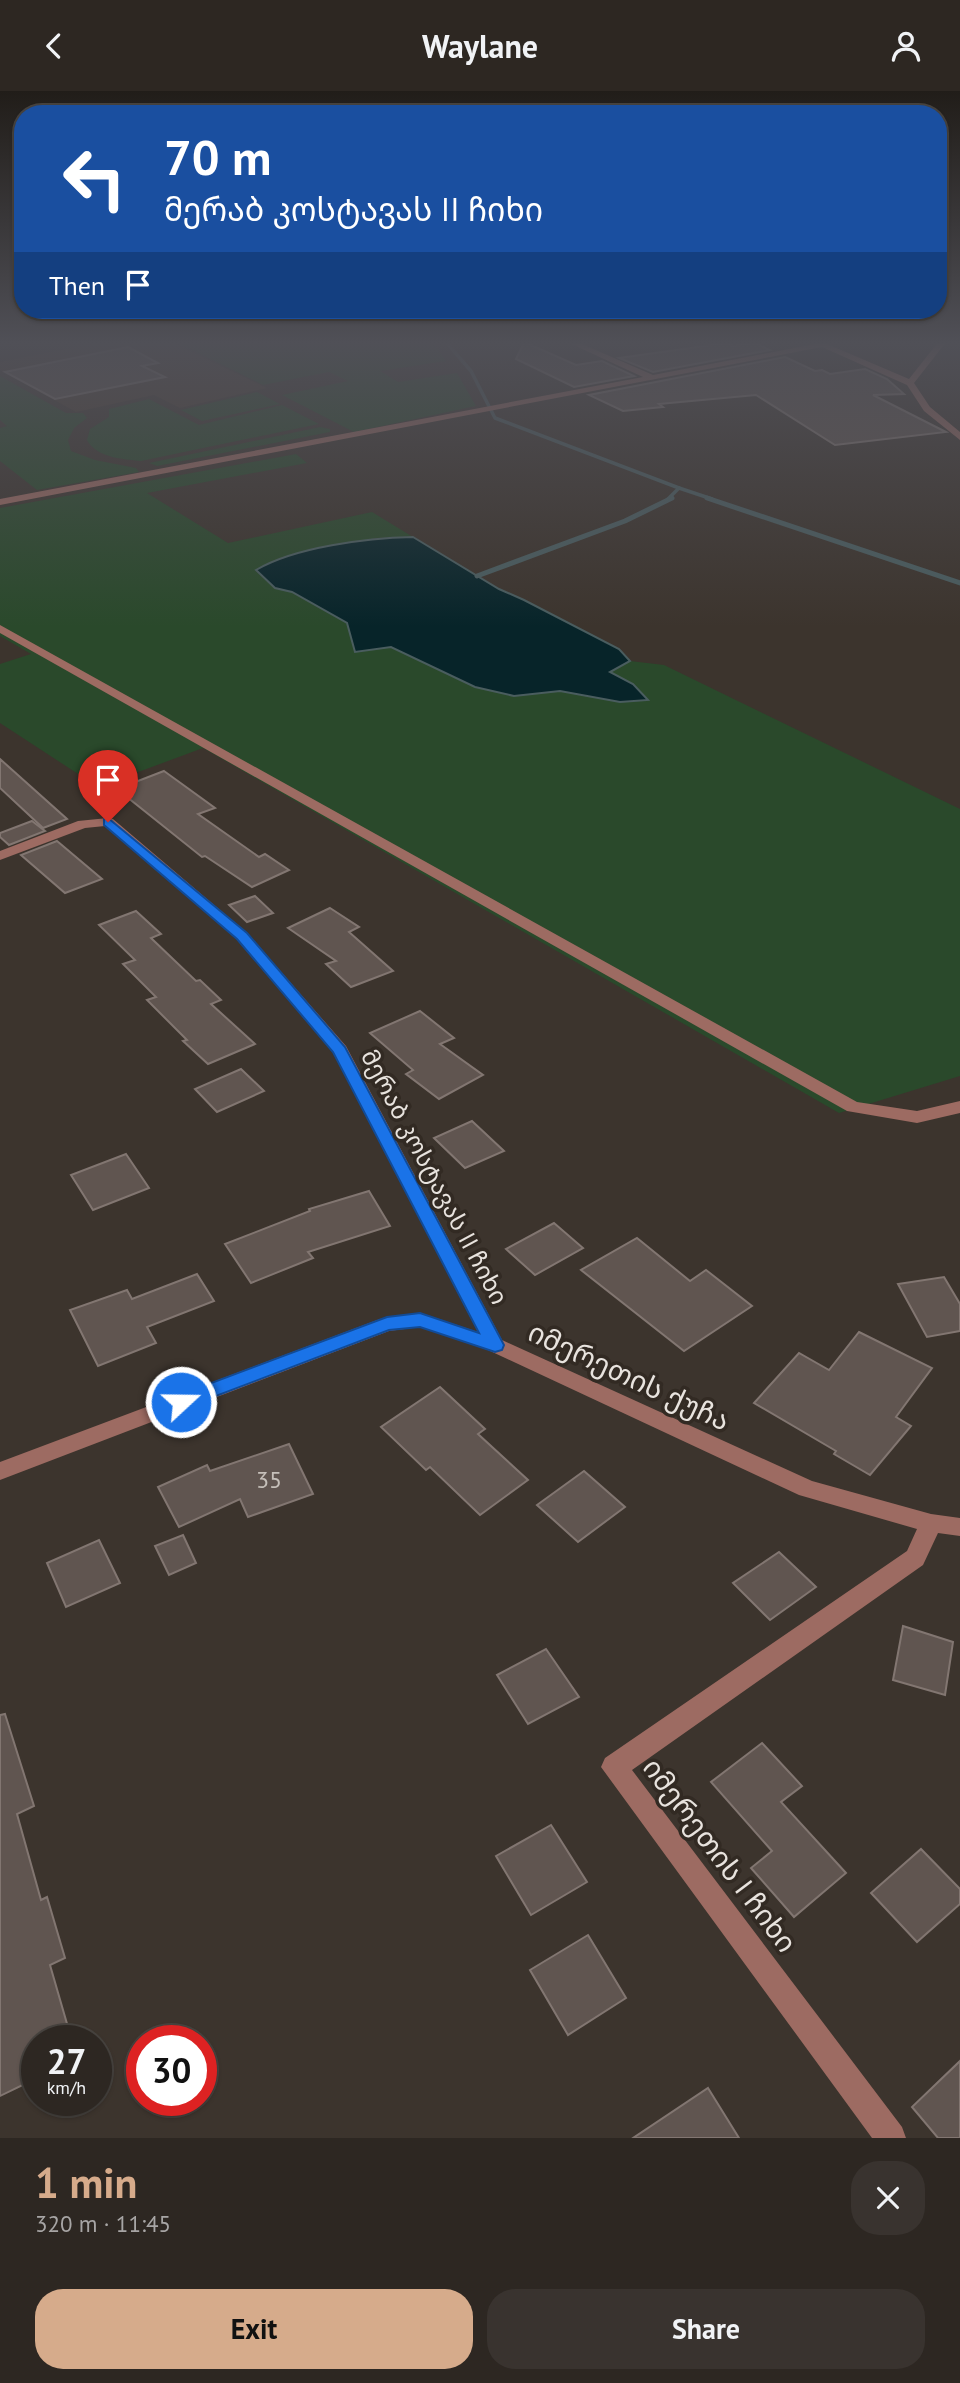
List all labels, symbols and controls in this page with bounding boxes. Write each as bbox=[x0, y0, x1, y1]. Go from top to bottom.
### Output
text: Waylane bbox=[422, 25, 538, 67]
icon: back bbox=[35, 27, 73, 65]
icon: person bbox=[887, 27, 925, 65]
text: 70 m bbox=[164, 125, 271, 189]
icon: left bbox=[49, 133, 140, 224]
text: მერაბ კოსტავას II ჩიხი bbox=[164, 188, 543, 230]
icon: arrive bbox=[119, 266, 157, 304]
text: Then bbox=[49, 269, 105, 302]
pin bbox=[78, 750, 138, 822]
icon: arrive bbox=[89, 761, 127, 799]
street label: მერაბ კოსტავას II ჩიხი bbox=[354, 1044, 515, 1310]
street label: იმერეთის ქუჩა bbox=[523, 1313, 736, 1438]
position arrow bbox=[144, 1365, 218, 1439]
house number: 35 bbox=[256, 1464, 282, 1495]
street label: იმერეთის I ჩიხი bbox=[635, 1750, 806, 1959]
speed limit sign: 30 bbox=[126, 2025, 217, 2116]
text: 27 bbox=[47, 2038, 86, 2084]
text: km/h bbox=[47, 2076, 86, 2099]
text: 1 min bbox=[35, 2155, 137, 2210]
button: close bbox=[851, 2161, 925, 2235]
text: 320 m · 11:45 bbox=[35, 2209, 171, 2238]
button: Exit bbox=[35, 2289, 473, 2369]
button: Share bbox=[487, 2289, 925, 2369]

